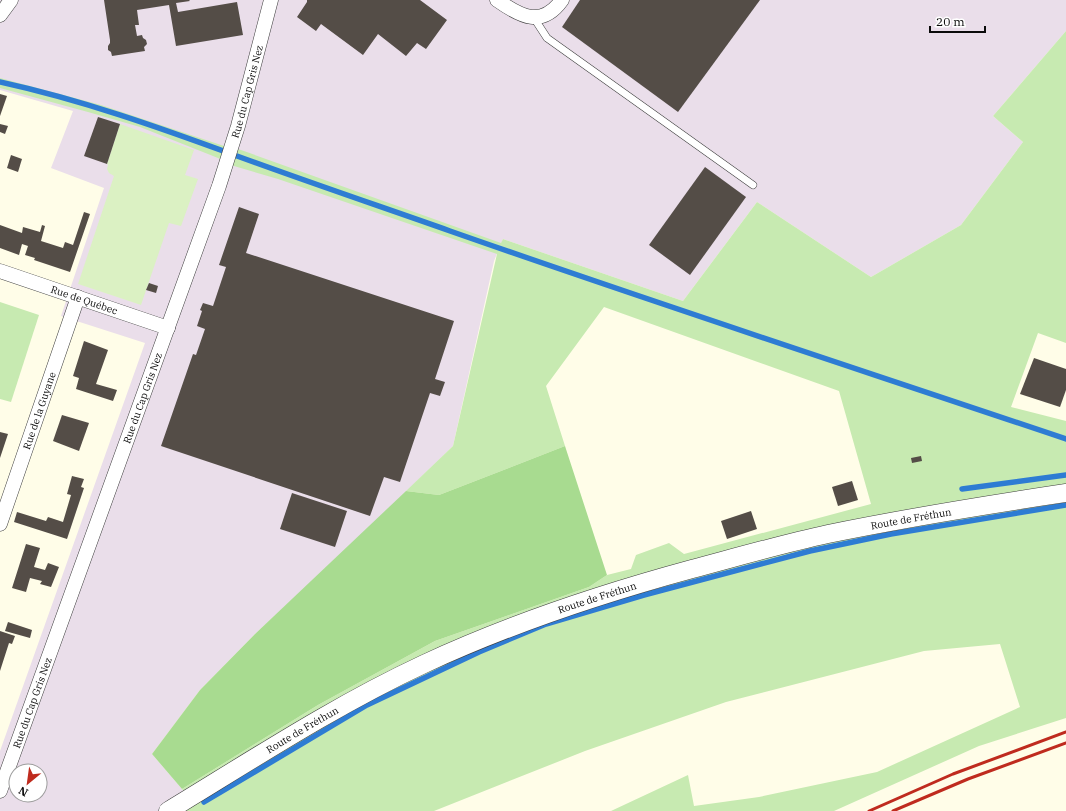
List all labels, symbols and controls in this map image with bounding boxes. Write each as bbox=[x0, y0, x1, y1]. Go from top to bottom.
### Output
scale bar bbox=[930, 8, 985, 34]
text: 20 m bbox=[936, 14, 965, 29]
street label: Rue du Cap Gris Nez bbox=[228, 44, 265, 140]
street label: Rue de Québec bbox=[49, 282, 119, 317]
street label: Rue du Cap Gris Nez bbox=[120, 351, 165, 445]
street label: Rue de la Guyane bbox=[20, 370, 58, 451]
street label: Route de Fréthun bbox=[870, 505, 953, 532]
street label: Route de Fréthun bbox=[556, 579, 638, 616]
street label: Rue du Cap Gris Nez bbox=[10, 655, 54, 750]
street label: Route de Fréthun bbox=[264, 703, 341, 756]
north arrow bbox=[8, 763, 48, 803]
text: N bbox=[16, 783, 30, 800]

